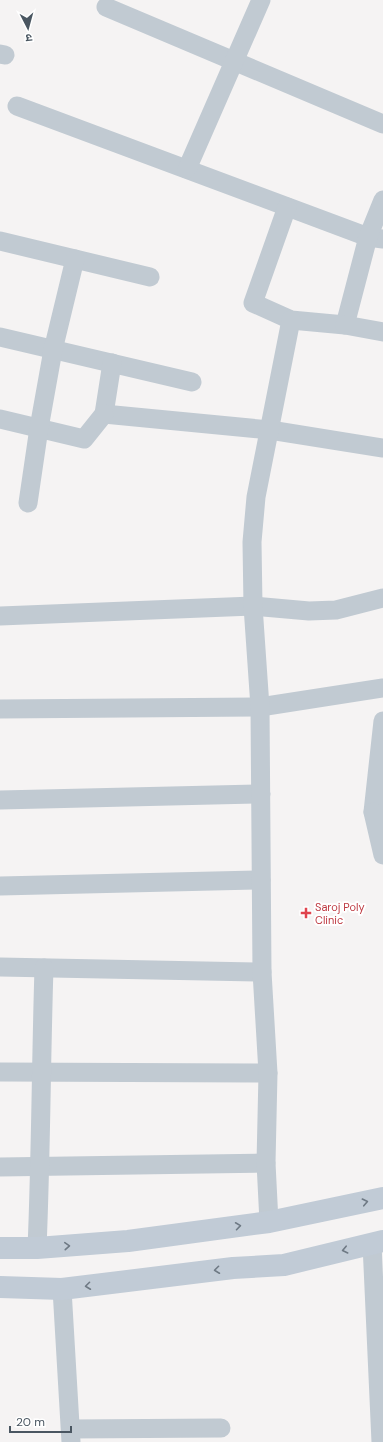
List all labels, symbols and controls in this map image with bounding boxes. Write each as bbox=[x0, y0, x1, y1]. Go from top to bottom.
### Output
north arrow bbox=[8, 8, 48, 48]
text: उ bbox=[25, 31, 33, 45]
place label: Saroj Poly Clinic bbox=[315, 900, 365, 927]
marker: Saroj Poly Clinic bbox=[300, 907, 312, 919]
one-way arrow bbox=[362, 1198, 369, 1207]
one-way arrow bbox=[235, 1222, 241, 1231]
one-way arrow bbox=[64, 1241, 70, 1250]
one-way arrow bbox=[342, 1246, 348, 1254]
one-way arrow bbox=[214, 1265, 220, 1274]
one-way arrow bbox=[85, 1281, 91, 1290]
scale bar bbox=[10, 1408, 71, 1434]
text: 20 m bbox=[16, 1414, 45, 1430]

